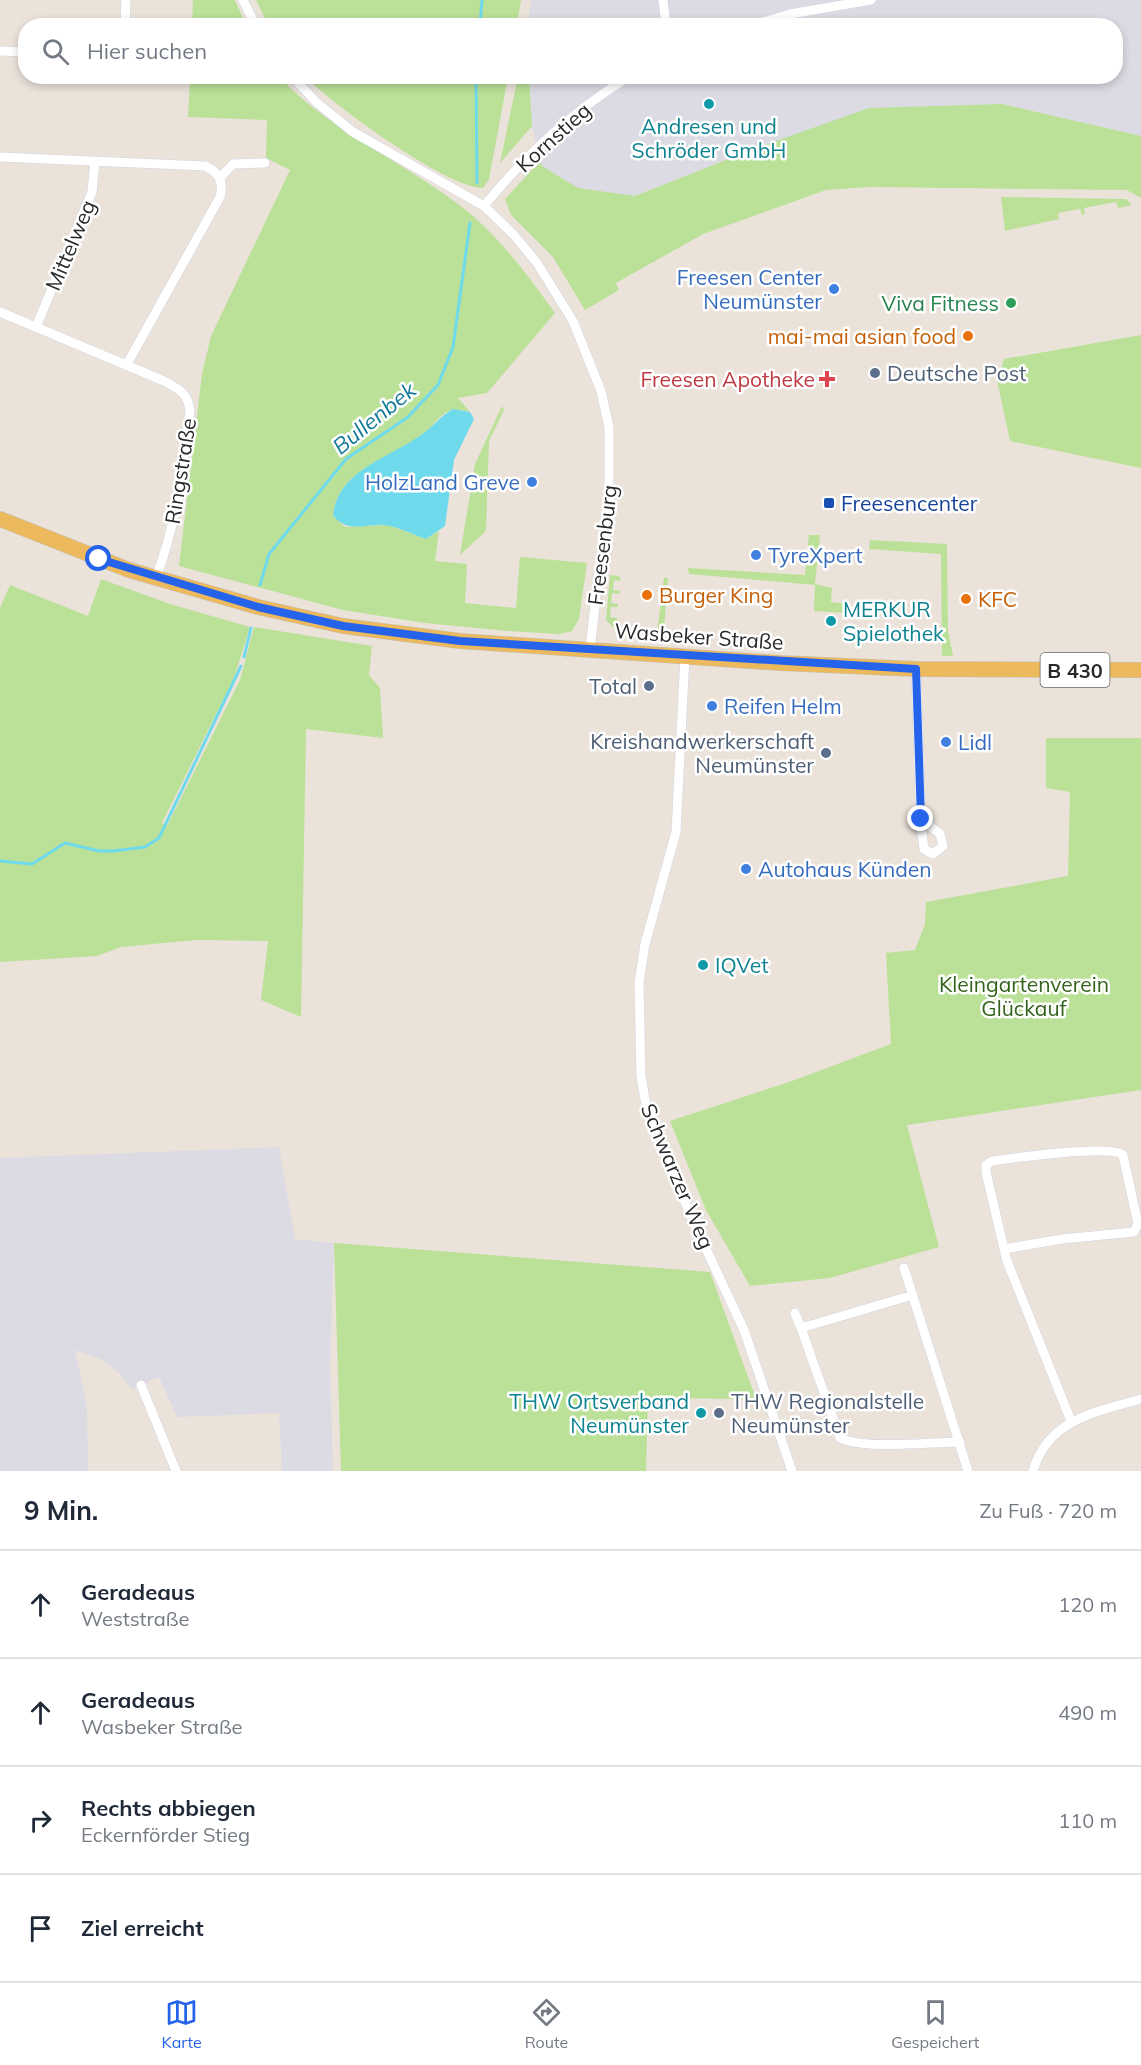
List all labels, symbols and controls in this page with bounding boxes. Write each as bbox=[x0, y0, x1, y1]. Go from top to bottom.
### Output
search box bbox=[18, 18, 1123, 84]
icon: search bbox=[39, 35, 72, 68]
text: Hier suchen bbox=[87, 37, 207, 65]
street label: Kornstieg bbox=[510, 97, 596, 177]
marker: Andresen und Schröder GmbH bbox=[702, 97, 716, 111]
place label: Andresen und Schröder GmbH bbox=[632, 113, 786, 163]
street label: Mittelweg bbox=[39, 196, 101, 294]
place label: Freesen Center Neumünster bbox=[677, 264, 822, 314]
marker: Freesen Center Neumünster bbox=[827, 282, 841, 296]
place label: Viva Fitness bbox=[882, 290, 999, 316]
marker: Viva Fitness bbox=[1004, 296, 1018, 310]
place label: mai-mai asian food bbox=[768, 323, 956, 349]
marker: mai-mai asian food bbox=[961, 329, 975, 343]
place label: Deutsche Post bbox=[887, 360, 1026, 386]
place label: Freesen Apotheke bbox=[640, 366, 815, 392]
marker: Deutsche Post bbox=[868, 366, 882, 380]
marker: Freesen Apotheke bbox=[820, 372, 834, 386]
water label: Bullenbek bbox=[327, 375, 422, 460]
street label: Ringstraße bbox=[159, 416, 201, 526]
place label: HolzLand Greve bbox=[365, 469, 520, 495]
marker: HolzLand Greve bbox=[525, 475, 539, 489]
street label: Freesenburg bbox=[582, 483, 622, 607]
place label: Freesencenter bbox=[841, 490, 978, 516]
marker: Freesencenter bbox=[822, 496, 836, 510]
place label: TyreXpert bbox=[768, 542, 863, 568]
route start bbox=[85, 545, 111, 571]
marker: TyreXpert bbox=[749, 548, 763, 562]
place label: Burger King bbox=[659, 582, 773, 608]
place label: KFC bbox=[978, 586, 1017, 612]
marker: Burger King bbox=[640, 588, 654, 602]
marker: KFC bbox=[959, 592, 973, 606]
place label: MERKUR Spielothek bbox=[843, 596, 944, 646]
marker: MERKUR Spielothek bbox=[824, 614, 838, 628]
street label: Wasbeker Straße bbox=[614, 617, 784, 655]
road number: B 430 bbox=[1040, 653, 1110, 687]
place label: Total bbox=[589, 673, 637, 699]
marker: Total bbox=[642, 679, 656, 693]
place label: Reifen Helm bbox=[724, 693, 842, 719]
marker: Reifen Helm bbox=[705, 699, 719, 713]
place label: Kreishandwerkerschaft Neumünster bbox=[590, 728, 814, 778]
place label: Lidl bbox=[958, 729, 992, 755]
marker: Lidl bbox=[939, 735, 953, 749]
marker: Kreishandwerkerschaft Neumünster bbox=[819, 746, 833, 760]
route end bbox=[907, 805, 933, 831]
place label: Autohaus Künden bbox=[758, 856, 932, 882]
marker: Autohaus Künden bbox=[739, 862, 753, 876]
place label: IQVet bbox=[715, 952, 769, 978]
marker: IQVet bbox=[696, 958, 710, 972]
park label: Kleingartenverein Glückauf bbox=[939, 971, 1109, 1021]
street label: Schwarzer Weg bbox=[636, 1099, 720, 1253]
place label: THW Ortsverband Neumünster bbox=[509, 1388, 689, 1438]
place label: THW Regionalstelle Neumünster bbox=[731, 1388, 924, 1438]
marker: THW Ortsverband Neumünster bbox=[694, 1406, 708, 1420]
marker: THW Regionalstelle Neumünster bbox=[712, 1406, 726, 1420]
text: 9 Min. bbox=[24, 1494, 98, 1527]
text: Zu Fuß · 720 m bbox=[979, 1498, 1117, 1523]
text: Geradeaus bbox=[81, 1578, 195, 1606]
icon: ahead bbox=[24, 1588, 57, 1621]
text: 120 m bbox=[1058, 1592, 1117, 1617]
text: Weststraße bbox=[81, 1606, 189, 1631]
text: Geradeaus bbox=[81, 1686, 195, 1714]
icon: ahead bbox=[24, 1696, 57, 1729]
text: 490 m bbox=[1058, 1700, 1117, 1725]
text: Wasbeker Straße bbox=[81, 1714, 242, 1739]
text: Rechts abbiegen bbox=[81, 1794, 256, 1822]
icon: right bbox=[24, 1804, 57, 1837]
text: 110 m bbox=[1058, 1808, 1117, 1833]
text: Eckernförder Stieg bbox=[81, 1822, 250, 1847]
icon: arrive bbox=[24, 1912, 57, 1945]
text: Ziel erreicht bbox=[81, 1914, 204, 1942]
tab: Karte bbox=[162, 1996, 202, 2052]
tab: Route bbox=[525, 1996, 568, 2052]
tab: Gespeichert bbox=[891, 1996, 979, 2052]

